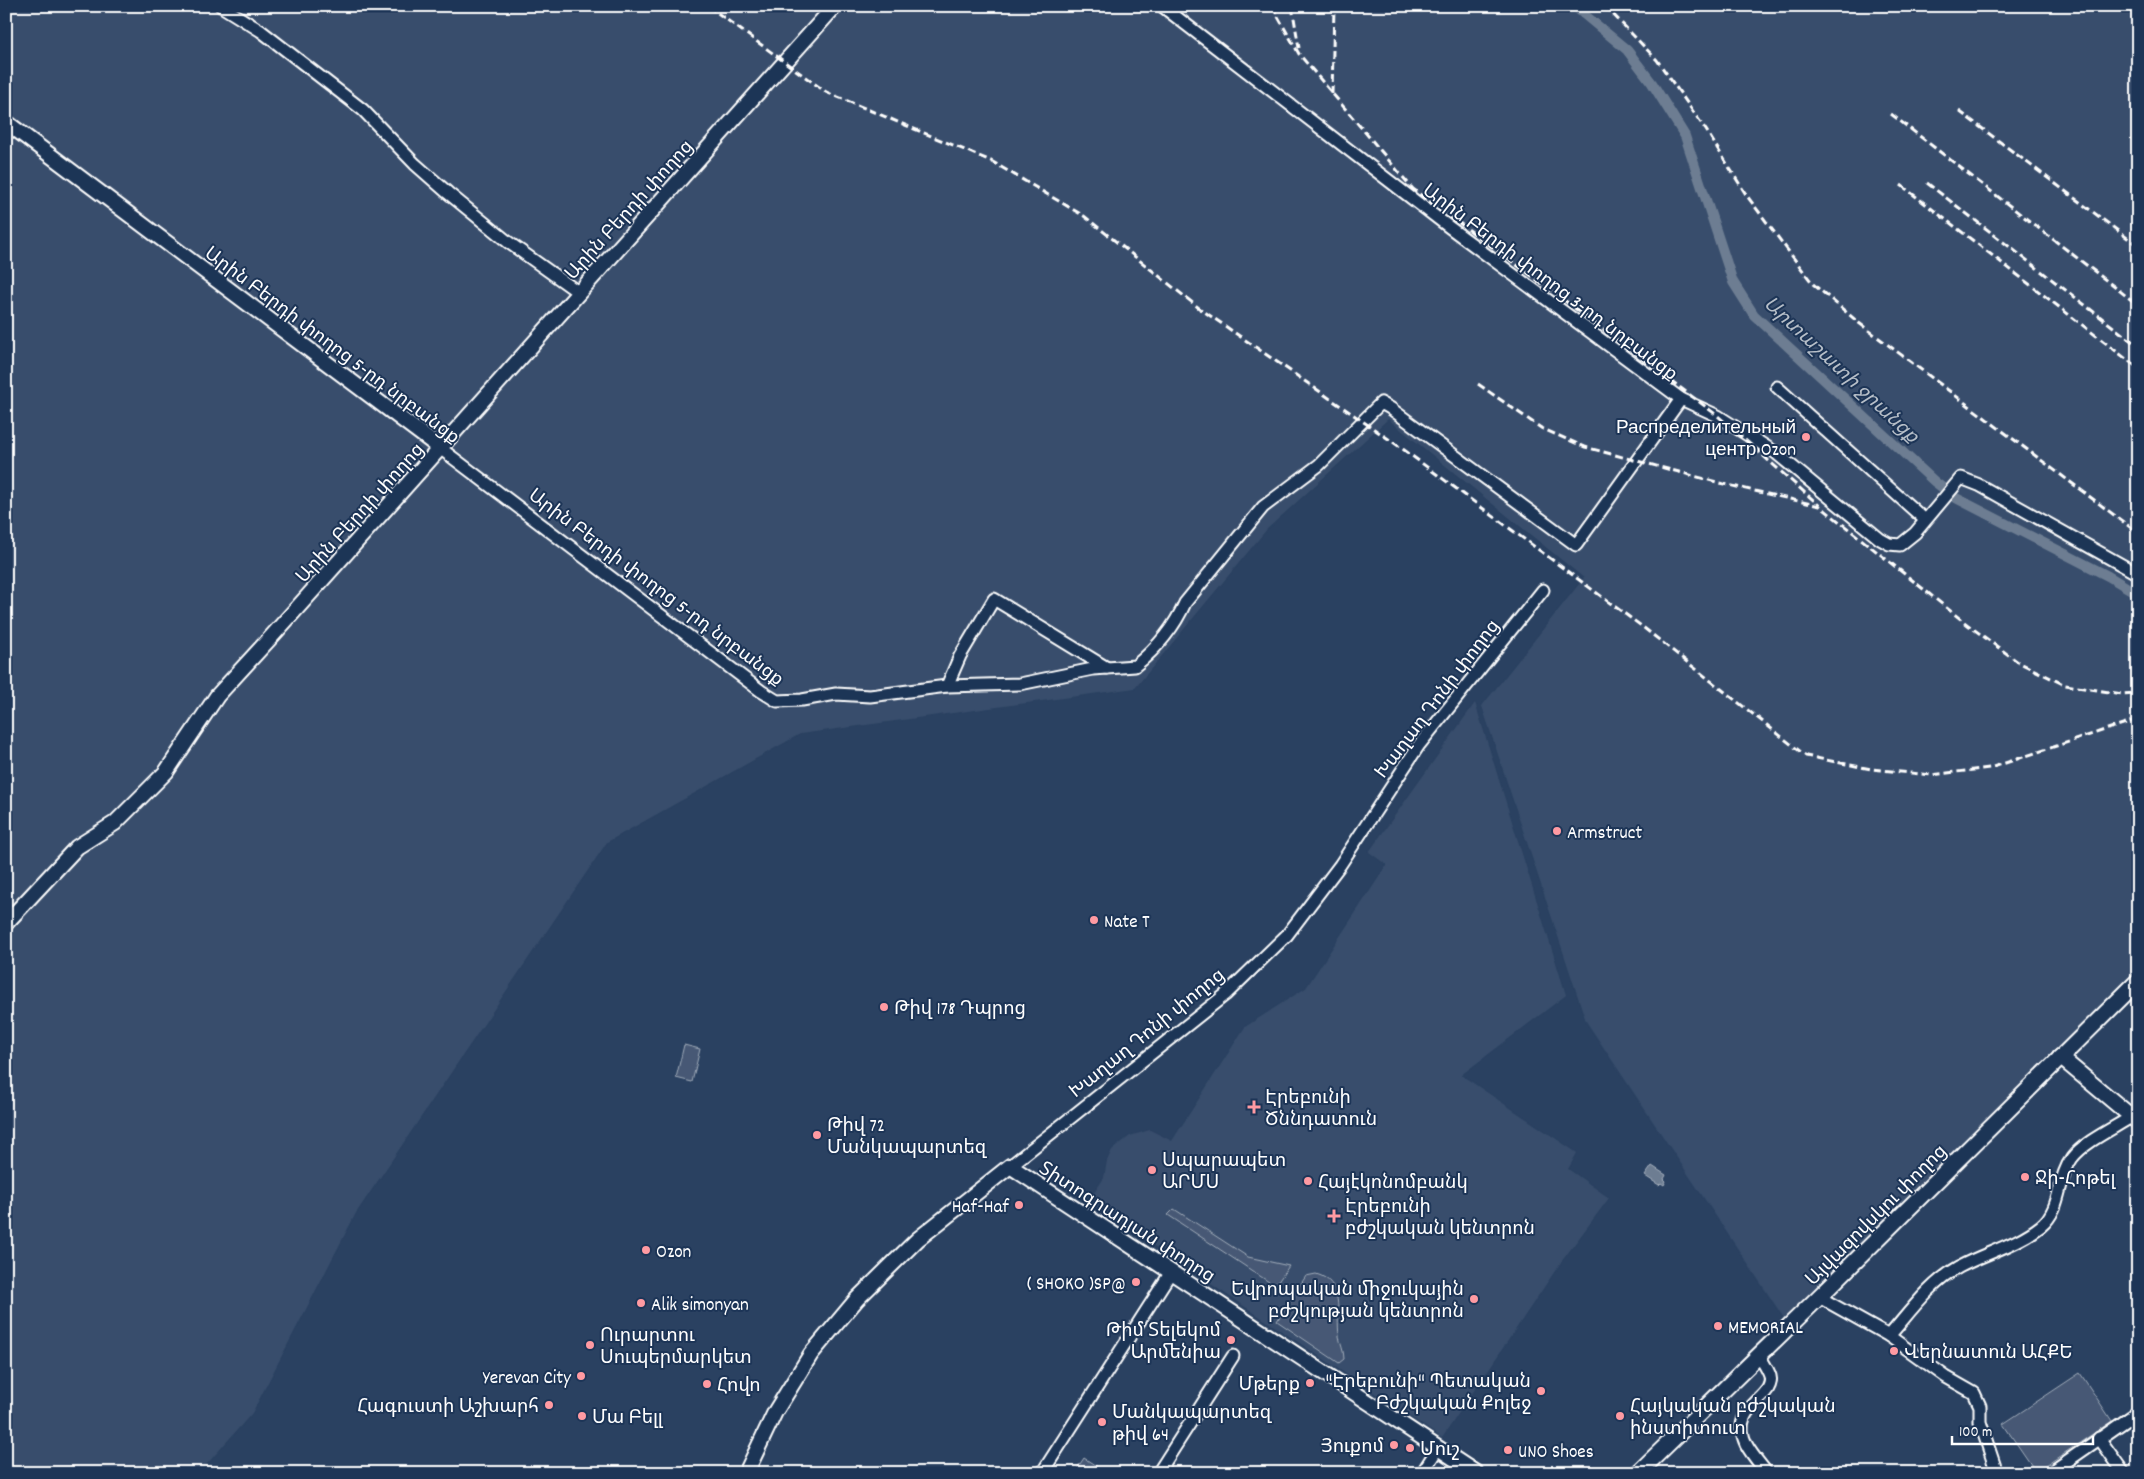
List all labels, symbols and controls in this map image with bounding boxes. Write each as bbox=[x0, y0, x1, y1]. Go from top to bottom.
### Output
street label: Արին Բերդի փողոց bbox=[560, 135, 701, 288]
street label: Արին Բերդի փողոց 3-րդ նրբանցք bbox=[1416, 179, 1682, 389]
street label: Արին Բերդի փողոց 5-րդ նրբանցք bbox=[197, 242, 464, 452]
water label: Արտաշատի ջրանցք bbox=[1756, 291, 1925, 452]
place label: Распределительный центр Ozon bbox=[1616, 416, 1796, 465]
marker: Распределительный центр Ozon bbox=[1800, 431, 1812, 443]
street label: Արին Բերդի փողոց bbox=[291, 438, 432, 591]
street label: Արին Բերդի փողոց 5-րդ նրբանցք bbox=[521, 484, 788, 694]
street label: Խաղաղ Դոնի փողոց bbox=[1370, 615, 1508, 785]
place label: Armstruct bbox=[1567, 821, 1642, 848]
marker: Armstruct bbox=[1551, 825, 1563, 837]
place label: Nate T bbox=[1104, 910, 1150, 937]
marker: Nate T bbox=[1088, 914, 1100, 926]
street label: Խաղաղ Դոնի փողոց bbox=[1065, 963, 1232, 1106]
place label: Թիվ 178 Դպրոց bbox=[894, 997, 1026, 1024]
marker: Թիվ 178 Դպրոց bbox=[878, 1001, 890, 1013]
place label: Էրեբունի Ծննդատուն bbox=[1265, 1086, 1377, 1135]
marker: Էրեբունի Ծննդատուն bbox=[1247, 1100, 1261, 1114]
place label: Թիվ 72 Մանկապարտեզ bbox=[827, 1114, 988, 1163]
marker: Թիվ 72 Մանկապարտեզ bbox=[811, 1129, 823, 1141]
street label: Այվազովսկու փողոց bbox=[1801, 1140, 1954, 1293]
place label: Սպարապետ ԱՐՄՍ bbox=[1162, 1149, 1286, 1198]
street label: Տիտոգրադյան փողոց bbox=[1033, 1157, 1220, 1291]
marker: Սպարապետ ԱՐՄՍ bbox=[1146, 1164, 1158, 1176]
place label: Ջի-Հոթել bbox=[2035, 1167, 2116, 1194]
place label: Հայէկոնոմբանկ bbox=[1318, 1171, 1468, 1198]
marker: Ջի-Հոթել bbox=[2019, 1171, 2031, 1183]
marker: Հայէկոնոմբանկ bbox=[1302, 1175, 1314, 1187]
place label: Haf-Haf bbox=[952, 1195, 1010, 1222]
place label: Էրեբունի բժշկական կենտրոն bbox=[1345, 1195, 1535, 1244]
marker: Haf-Haf bbox=[1013, 1199, 1025, 1211]
marker: Էրեբունի բժշկական կենտրոն bbox=[1327, 1209, 1341, 1223]
place label: Ozon bbox=[656, 1240, 691, 1267]
marker: Ozon bbox=[640, 1244, 652, 1256]
place label: ( SHOKO )SP@ bbox=[1027, 1272, 1126, 1299]
marker: ( SHOKO )SP@ bbox=[1130, 1276, 1142, 1288]
place label: Եվրոպական միջուկային բժշկության կենտրոն bbox=[1231, 1278, 1464, 1327]
place label: Alik simonyan bbox=[651, 1293, 749, 1320]
marker: Եվրոպական միջուկային բժշկության կենտրոն bbox=[1468, 1293, 1480, 1305]
marker: Alik simonyan bbox=[635, 1297, 647, 1309]
place label: MEMORIAL bbox=[1728, 1316, 1803, 1343]
place label: Թիմ Տելեկոմ Արմենիա bbox=[1106, 1319, 1221, 1368]
marker: MEMORIAL bbox=[1712, 1320, 1724, 1332]
place label: Ուրարտու Սուպերմարկետ bbox=[600, 1324, 752, 1373]
marker: Թիմ Տելեկոմ Արմենիա bbox=[1225, 1334, 1237, 1346]
marker: Ուրարտու Սուպերմարկետ bbox=[584, 1339, 596, 1351]
place label: Վերնատուն ԱՀՔԵ bbox=[1904, 1341, 2073, 1368]
marker: Վերնատուն ԱՀՔԵ bbox=[1888, 1345, 1900, 1357]
place label: Yerevan City bbox=[483, 1366, 571, 1393]
marker: Yerevan City bbox=[575, 1370, 587, 1382]
place label: "Էրեբունի" Պետական Բժշկական Քոլեջ bbox=[1325, 1370, 1531, 1419]
place label: Մթերք bbox=[1239, 1373, 1300, 1400]
place label: Հովո bbox=[717, 1374, 761, 1401]
marker: Մթերք bbox=[1304, 1377, 1316, 1389]
marker: Հովո bbox=[701, 1378, 713, 1390]
marker: "Էրեբունի" Պետական Բժշկական Քոլեջ bbox=[1535, 1385, 1547, 1397]
place label: Հագուստի Աշխարհ bbox=[357, 1395, 539, 1422]
place label: Հայկական բժշկական ինստիտուտ bbox=[1630, 1395, 1836, 1444]
marker: Հագուստի Աշխարհ bbox=[543, 1399, 555, 1411]
place label: Մանկապարտեզ թիվ 64 bbox=[1112, 1401, 1273, 1450]
place label: Մա Բելլ bbox=[592, 1406, 664, 1433]
marker: Մա Բելլ bbox=[576, 1410, 588, 1422]
marker: Հայկական բժշկական ինստիտուտ bbox=[1614, 1410, 1626, 1422]
scale bar bbox=[1952, 1414, 2093, 1446]
marker: Մանկապարտեզ թիվ 64 bbox=[1096, 1416, 1108, 1428]
text: 100 m bbox=[1959, 1422, 1992, 1444]
place label: Յուքոմ bbox=[1321, 1435, 1384, 1462]
place label: Մուշ bbox=[1420, 1438, 1460, 1465]
marker: Յուքոմ bbox=[1388, 1439, 1400, 1451]
place label: UNO Shoes bbox=[1518, 1440, 1594, 1467]
marker: Մուշ bbox=[1404, 1442, 1416, 1454]
marker: UNO Shoes bbox=[1502, 1444, 1514, 1456]

